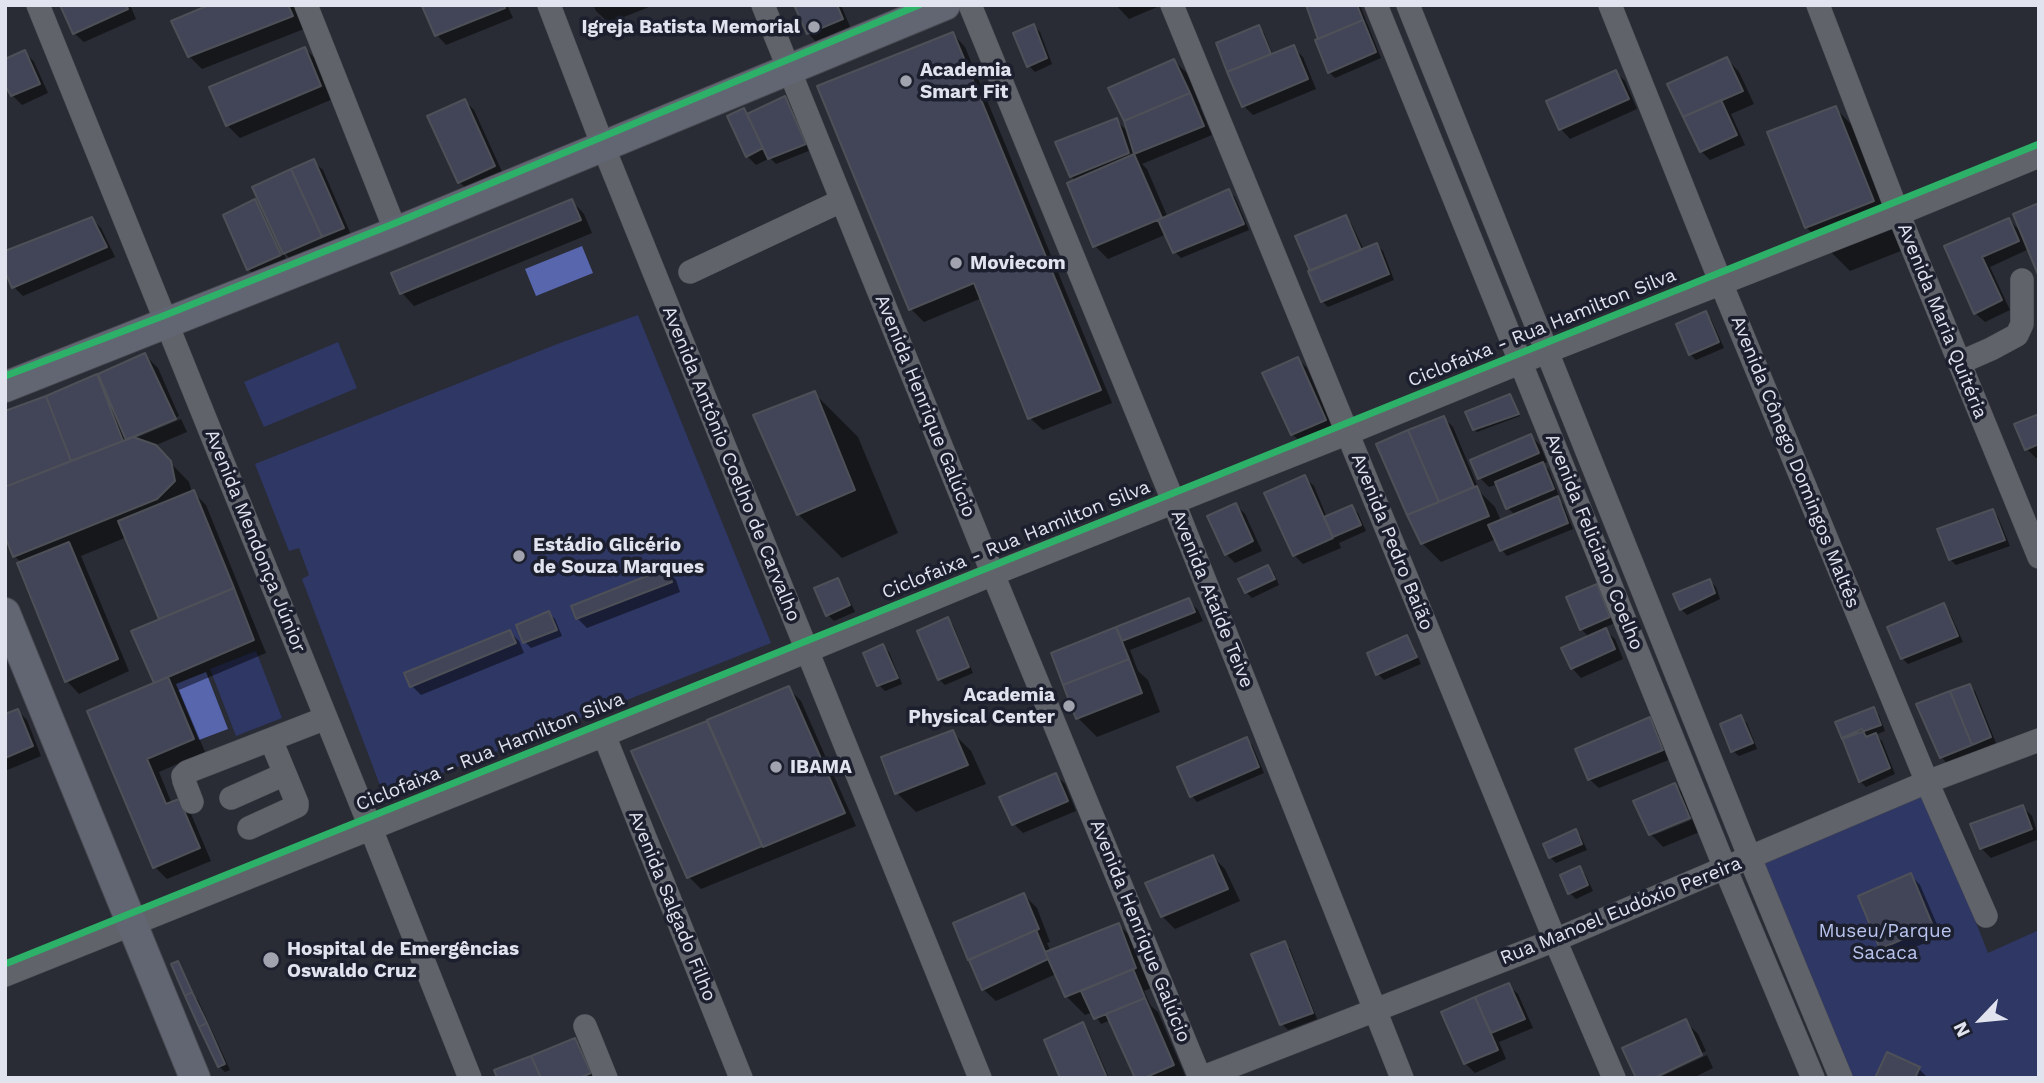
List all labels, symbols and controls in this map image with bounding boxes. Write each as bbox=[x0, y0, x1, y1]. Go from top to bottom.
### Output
place label: Igreja Batista Memorial bbox=[582, 16, 800, 38]
marker: Igreja Batista Memorial bbox=[806, 19, 822, 35]
place label: Academia Smart Fit bbox=[920, 59, 1012, 103]
marker: Academia Smart Fit bbox=[898, 73, 914, 89]
street label: Avenida Maria Quitéria bbox=[1892, 220, 1992, 422]
place label: Moviecom bbox=[970, 252, 1066, 274]
marker: Moviecom bbox=[948, 255, 964, 271]
street label: Ciclofaixa - Rua Hamilton Silva bbox=[1405, 264, 1679, 392]
street label: Avenida Henrique Galúcio bbox=[870, 291, 980, 521]
street label: Avenida Antônio Coelho de Carvalho bbox=[657, 303, 805, 625]
street label: Avenida Cônego Domingos Maltês bbox=[1726, 313, 1864, 611]
street label: Avenida Mendonça Júnior bbox=[200, 426, 310, 656]
street label: Avenida Feliciano Coelho bbox=[1540, 430, 1648, 654]
street label: Avenida Pedro Baião bbox=[1346, 450, 1438, 634]
street label: Ciclofaixa - Rua Hamilton Silva bbox=[879, 476, 1153, 604]
street label: Avenida Ataíde Teive bbox=[1166, 507, 1258, 691]
place label: Estádio Glicério de Souza Marques bbox=[533, 534, 704, 578]
marker: Estádio Glicério de Souza Marques bbox=[511, 548, 527, 564]
place label: Academia Physical Center bbox=[908, 684, 1055, 728]
street label: Ciclofaixa - Rua Hamilton Silva bbox=[353, 688, 627, 816]
marker: Academia Physical Center bbox=[1061, 698, 1077, 714]
place label: IBAMA bbox=[790, 756, 852, 778]
marker: IBAMA bbox=[768, 759, 784, 775]
street label: Avenida Salgado Filho bbox=[623, 807, 721, 1005]
street label: Avenida Henrique Galúcio bbox=[1085, 816, 1195, 1046]
street label: Rua Manoel Eudóxio Pereira bbox=[1497, 852, 1745, 970]
park label: Museu/Parque Sacaca bbox=[1818, 920, 1952, 964]
place label: Hospital de Emergências Oswaldo Cruz bbox=[287, 938, 519, 982]
marker: Hospital de Emergências Oswaldo Cruz bbox=[261, 950, 281, 970]
north arrow bbox=[1946, 985, 2016, 1055]
text: N bbox=[1948, 1018, 1975, 1041]

